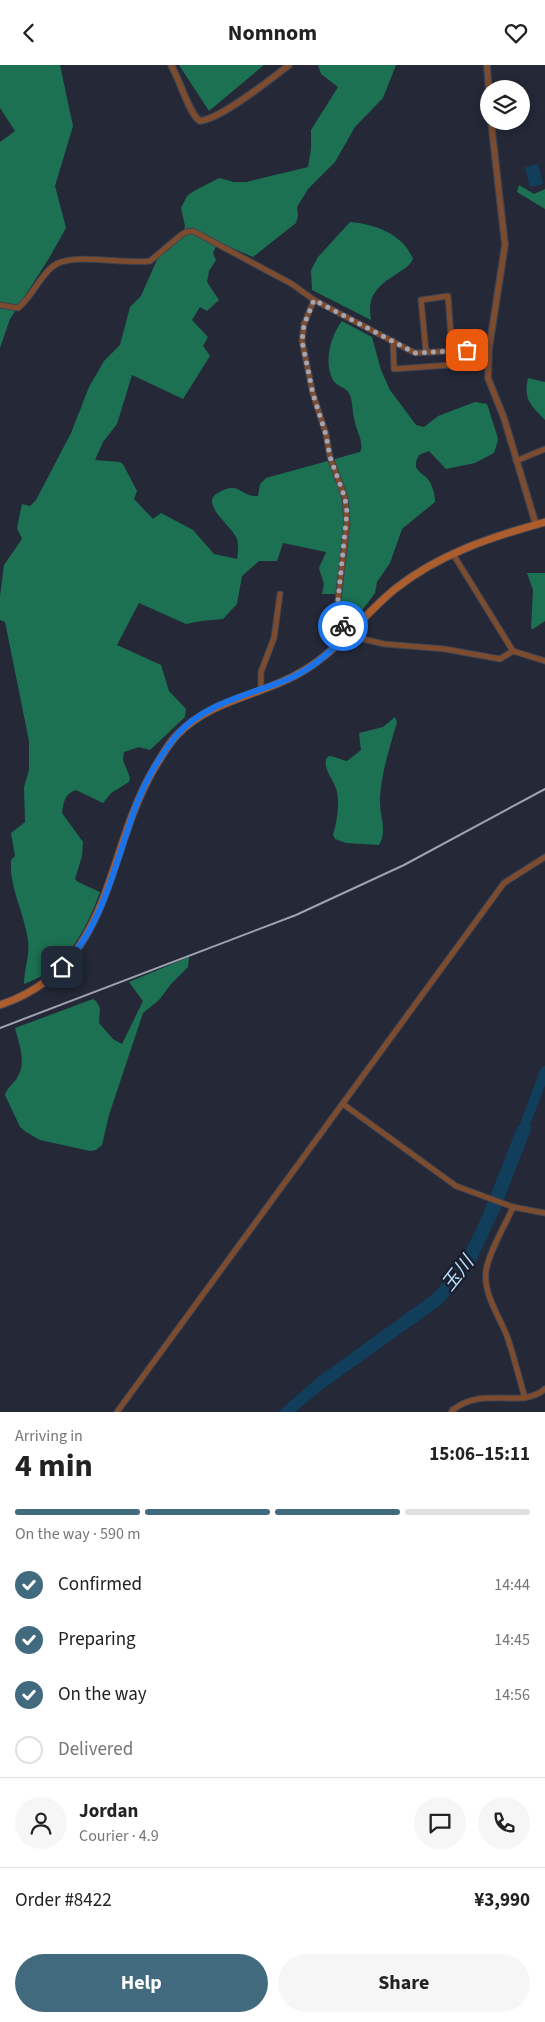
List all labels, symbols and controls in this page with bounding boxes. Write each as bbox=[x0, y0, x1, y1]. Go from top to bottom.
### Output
text: Nomnom bbox=[228, 17, 317, 49]
icon: back bbox=[15, 19, 43, 47]
icon: heart bbox=[502, 19, 530, 47]
map controls bbox=[480, 80, 530, 130]
button: layers bbox=[480, 80, 530, 130]
pin bbox=[446, 329, 488, 371]
icon: bag bbox=[453, 336, 481, 364]
courier bbox=[318, 601, 368, 651]
icon: bike bbox=[329, 612, 357, 640]
pin bbox=[41, 946, 83, 988]
icon: home bbox=[48, 953, 76, 981]
water label: 玉川 bbox=[436, 1249, 482, 1297]
text: Arriving in bbox=[15, 1425, 83, 1447]
text: 15:06–15:11 bbox=[429, 1441, 530, 1468]
text: 4 min bbox=[15, 1443, 93, 1489]
text: On the way · 590 m bbox=[15, 1523, 140, 1545]
icon: check bbox=[15, 1571, 43, 1599]
text: Confirmed bbox=[58, 1571, 142, 1598]
text: 14:44 bbox=[494, 1574, 530, 1596]
icon: check bbox=[15, 1626, 43, 1654]
text: Preparing bbox=[58, 1626, 136, 1653]
text: 14:45 bbox=[494, 1629, 530, 1651]
icon: check bbox=[15, 1681, 43, 1709]
text: On the way bbox=[58, 1681, 147, 1708]
text: 14:56 bbox=[494, 1684, 530, 1706]
text: Delivered bbox=[58, 1736, 133, 1763]
button: person bbox=[15, 1797, 67, 1849]
button: chat bbox=[414, 1797, 466, 1849]
button: phone bbox=[478, 1797, 530, 1849]
text: Jordan bbox=[79, 1798, 138, 1825]
text: Courier · 4.9 bbox=[79, 1825, 159, 1847]
text: Order #8422 bbox=[15, 1887, 112, 1914]
text: ¥3,990 bbox=[474, 1887, 530, 1914]
button: Help bbox=[15, 1954, 268, 2012]
button: Share bbox=[278, 1954, 530, 2012]

